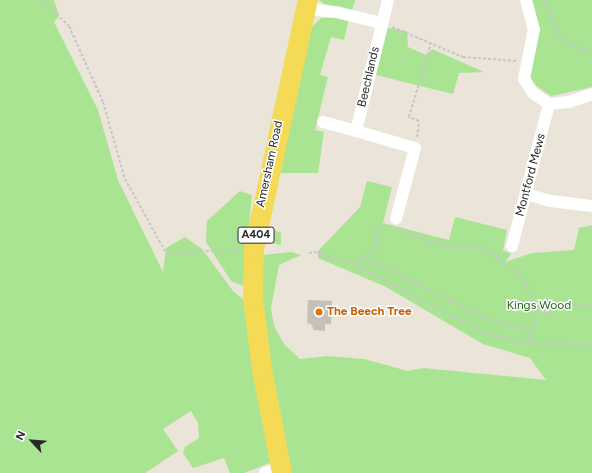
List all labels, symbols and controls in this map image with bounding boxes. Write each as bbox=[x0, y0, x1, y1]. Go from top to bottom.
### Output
street label: Beechlands bbox=[355, 45, 383, 109]
street label: Amersham Road bbox=[254, 119, 286, 209]
street label: Montford Mews bbox=[513, 132, 549, 218]
road number: A404 bbox=[237, 226, 275, 244]
park label: Kings Wood bbox=[507, 299, 571, 313]
place label: The Beech Tree bbox=[327, 305, 412, 319]
marker: The Beech Tree bbox=[314, 307, 324, 317]
north arrow bbox=[12, 421, 52, 461]
text: N bbox=[13, 429, 28, 442]

